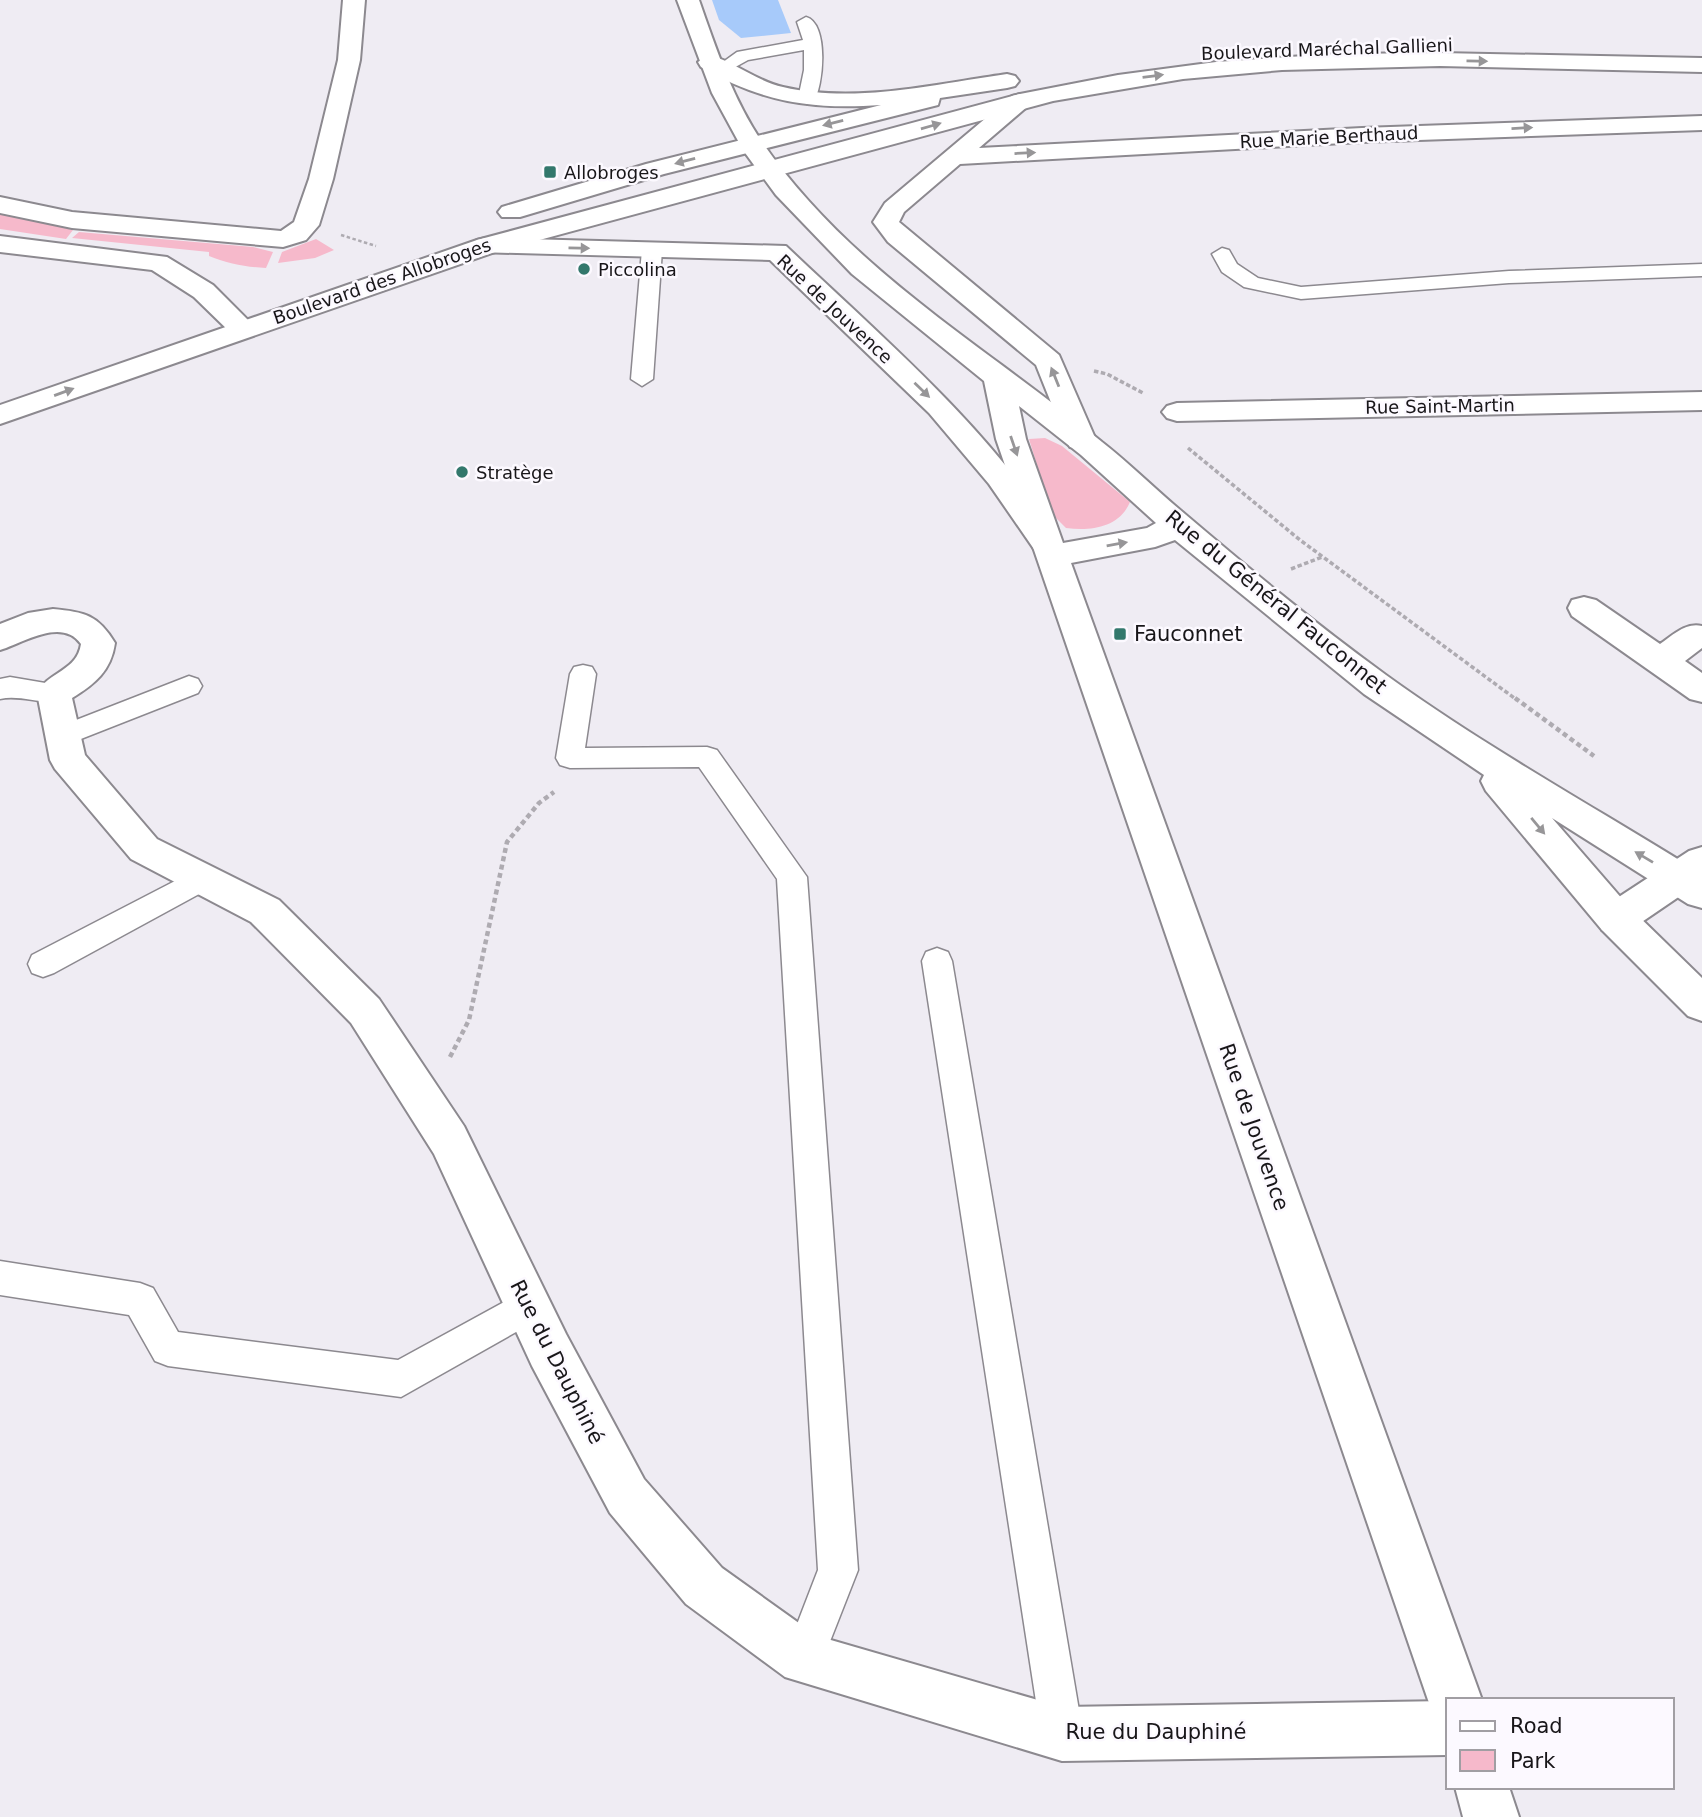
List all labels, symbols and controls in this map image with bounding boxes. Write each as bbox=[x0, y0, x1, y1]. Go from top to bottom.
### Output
street label: Boulevard Maréchal Gallieni bbox=[1201, 34, 1453, 64]
one-way arrow bbox=[1467, 55, 1489, 67]
one-way arrow bbox=[1142, 70, 1164, 81]
one-way arrow bbox=[822, 118, 844, 129]
one-way arrow bbox=[921, 120, 942, 130]
street label: Rue Marie Berthaud bbox=[1239, 122, 1419, 152]
one-way arrow bbox=[1511, 123, 1533, 134]
one-way arrow bbox=[1015, 147, 1037, 158]
one-way arrow bbox=[673, 156, 695, 167]
place label: Allobroges bbox=[564, 162, 659, 183]
marker: Allobroges bbox=[542, 164, 558, 180]
street label: Boulevard des Allobroges bbox=[270, 234, 494, 328]
one-way arrow bbox=[568, 242, 590, 254]
street label: Rue de Jouvence bbox=[773, 250, 897, 368]
place label: Piccolina bbox=[598, 259, 677, 280]
marker: Piccolina bbox=[576, 261, 592, 277]
one-way arrow bbox=[1050, 366, 1061, 387]
one-way arrow bbox=[913, 382, 930, 398]
one-way arrow bbox=[54, 386, 75, 397]
street label: Rue Saint-Martin bbox=[1365, 394, 1515, 418]
one-way arrow bbox=[1009, 435, 1020, 456]
place label: Stratège bbox=[476, 462, 554, 483]
marker: Stratège bbox=[454, 464, 470, 480]
street label: Rue du Général Fauconnet bbox=[1160, 505, 1392, 699]
one-way arrow bbox=[1106, 538, 1128, 549]
place label: Fauconnet bbox=[1134, 621, 1242, 647]
marker: Fauconnet bbox=[1112, 626, 1128, 642]
one-way arrow bbox=[1530, 817, 1545, 835]
one-way arrow bbox=[1635, 851, 1654, 863]
street label: Rue de Jouvence bbox=[1214, 1040, 1294, 1214]
street label: Rue du Dauphiné bbox=[505, 1276, 609, 1448]
legend bbox=[1446, 1698, 1674, 1789]
text: Road bbox=[1510, 1714, 1563, 1738]
street label: Rue du Dauphiné bbox=[1066, 1720, 1246, 1744]
text: Park bbox=[1510, 1749, 1556, 1773]

